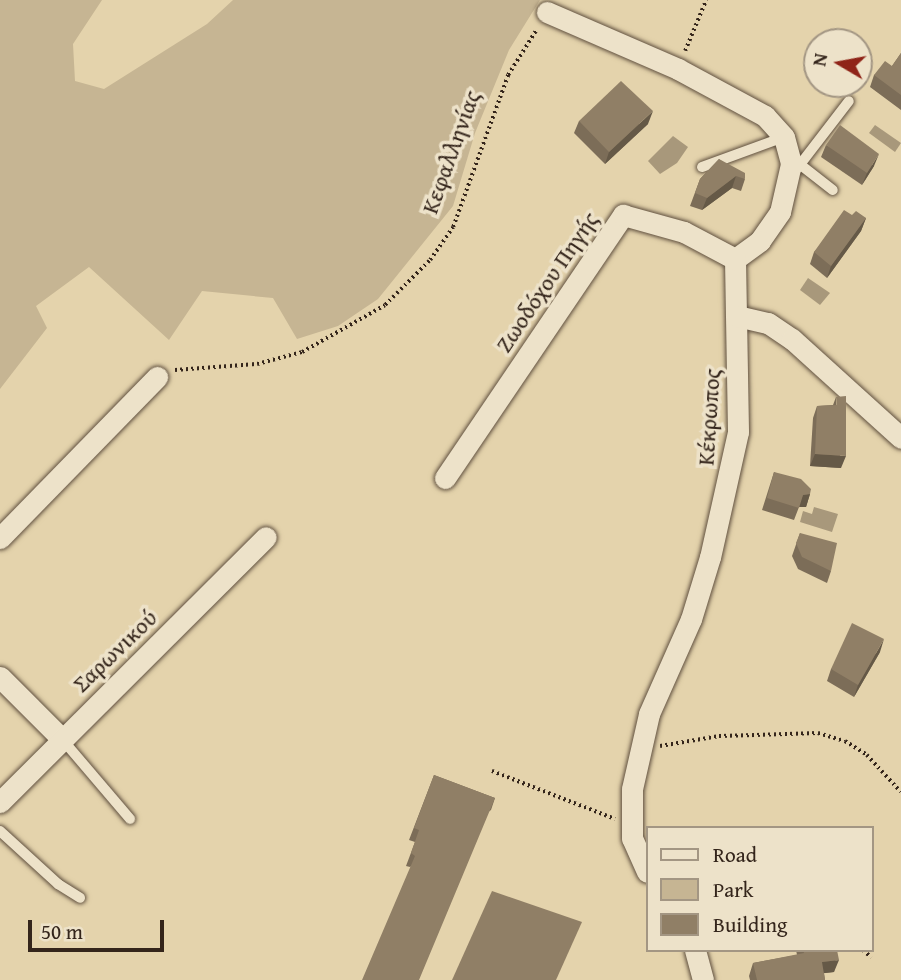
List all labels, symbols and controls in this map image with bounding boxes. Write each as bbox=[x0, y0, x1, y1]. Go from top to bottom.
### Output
north arrow bbox=[803, 28, 873, 98]
text: N bbox=[804, 51, 834, 68]
street label: Κεφαλληνίας bbox=[416, 87, 486, 217]
street label: Ζωοδόχου Πηγής bbox=[490, 207, 604, 357]
street label: Κέκρωπος bbox=[692, 368, 726, 466]
street label: Σαρωνικού bbox=[67, 604, 163, 698]
legend bbox=[646, 826, 873, 952]
text: Road bbox=[713, 839, 757, 870]
text: Park bbox=[713, 874, 754, 905]
scale bar bbox=[32, 906, 168, 950]
text: Building bbox=[713, 909, 787, 940]
text: 50 m bbox=[41, 916, 83, 947]

